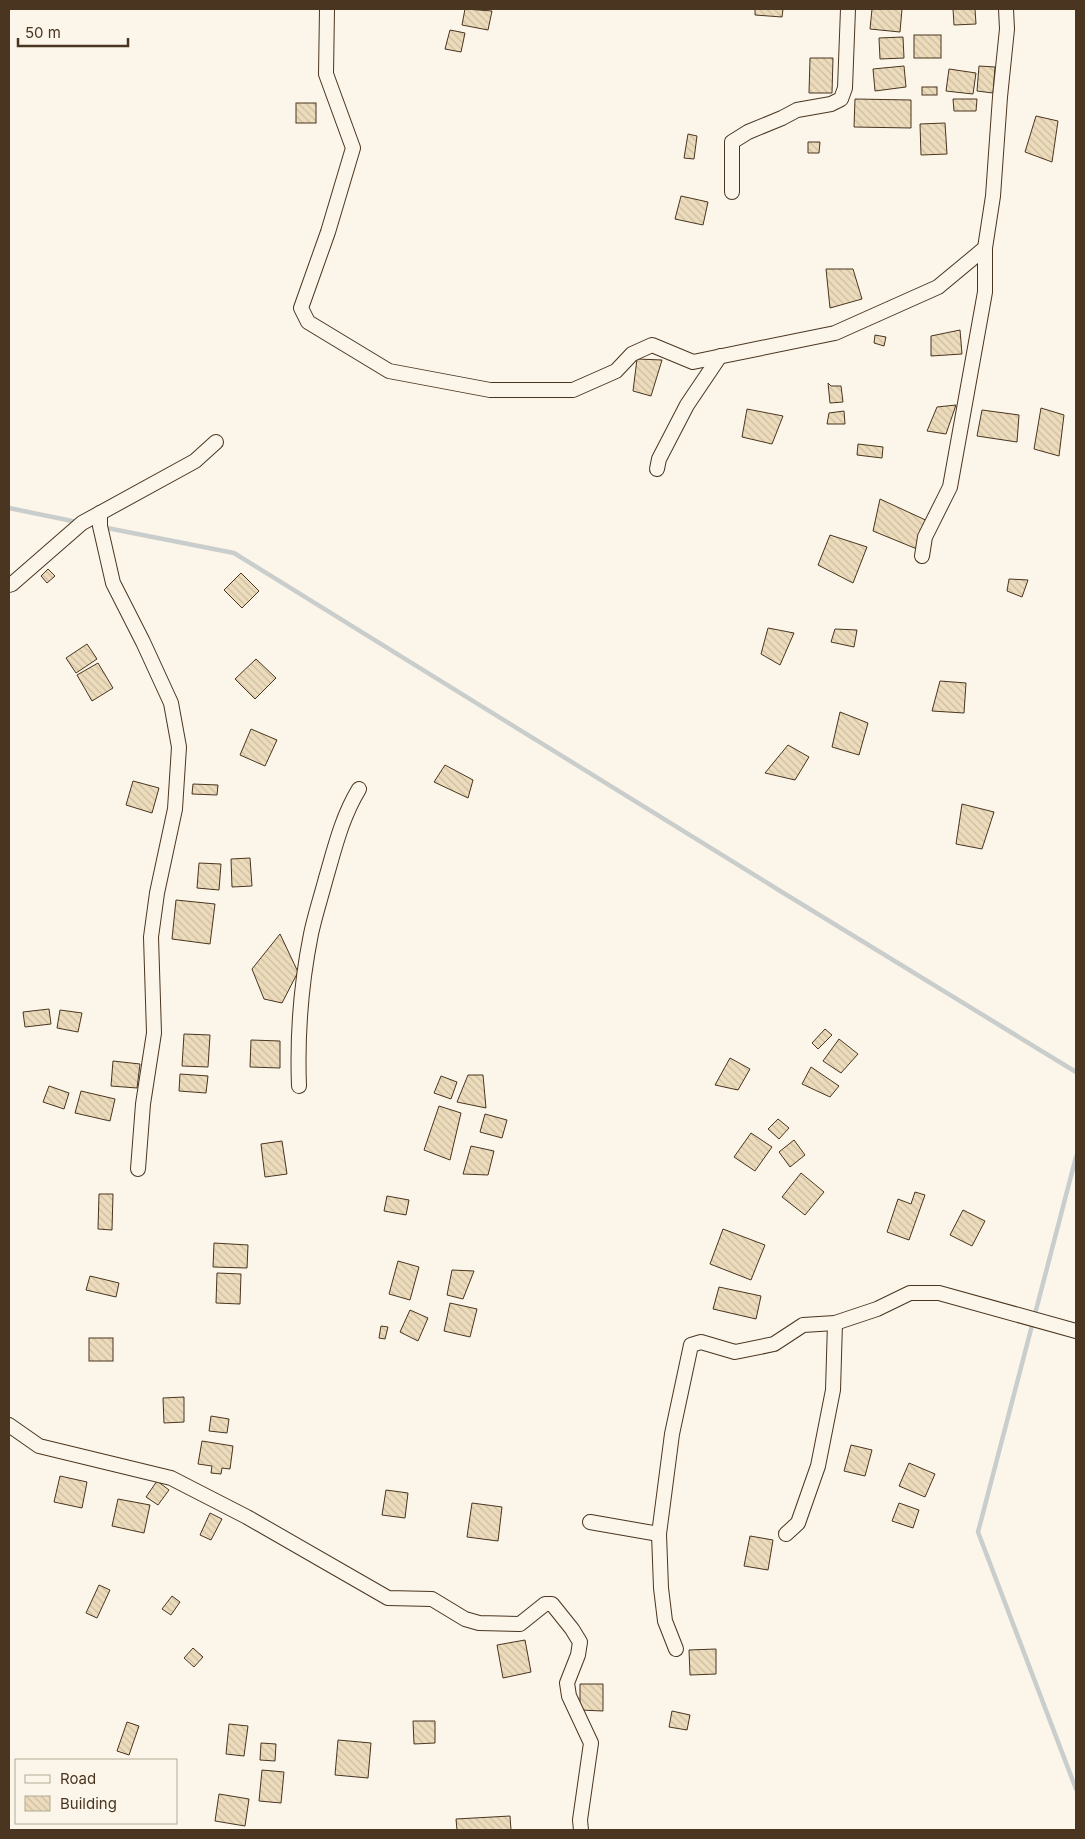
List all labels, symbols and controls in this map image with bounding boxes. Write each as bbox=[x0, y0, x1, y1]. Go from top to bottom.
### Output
scale bar bbox=[18, 15, 128, 47]
text: 50 m bbox=[25, 23, 61, 42]
legend bbox=[15, 1759, 178, 1824]
text: Road bbox=[60, 1769, 96, 1788]
text: Building bbox=[60, 1794, 117, 1813]

